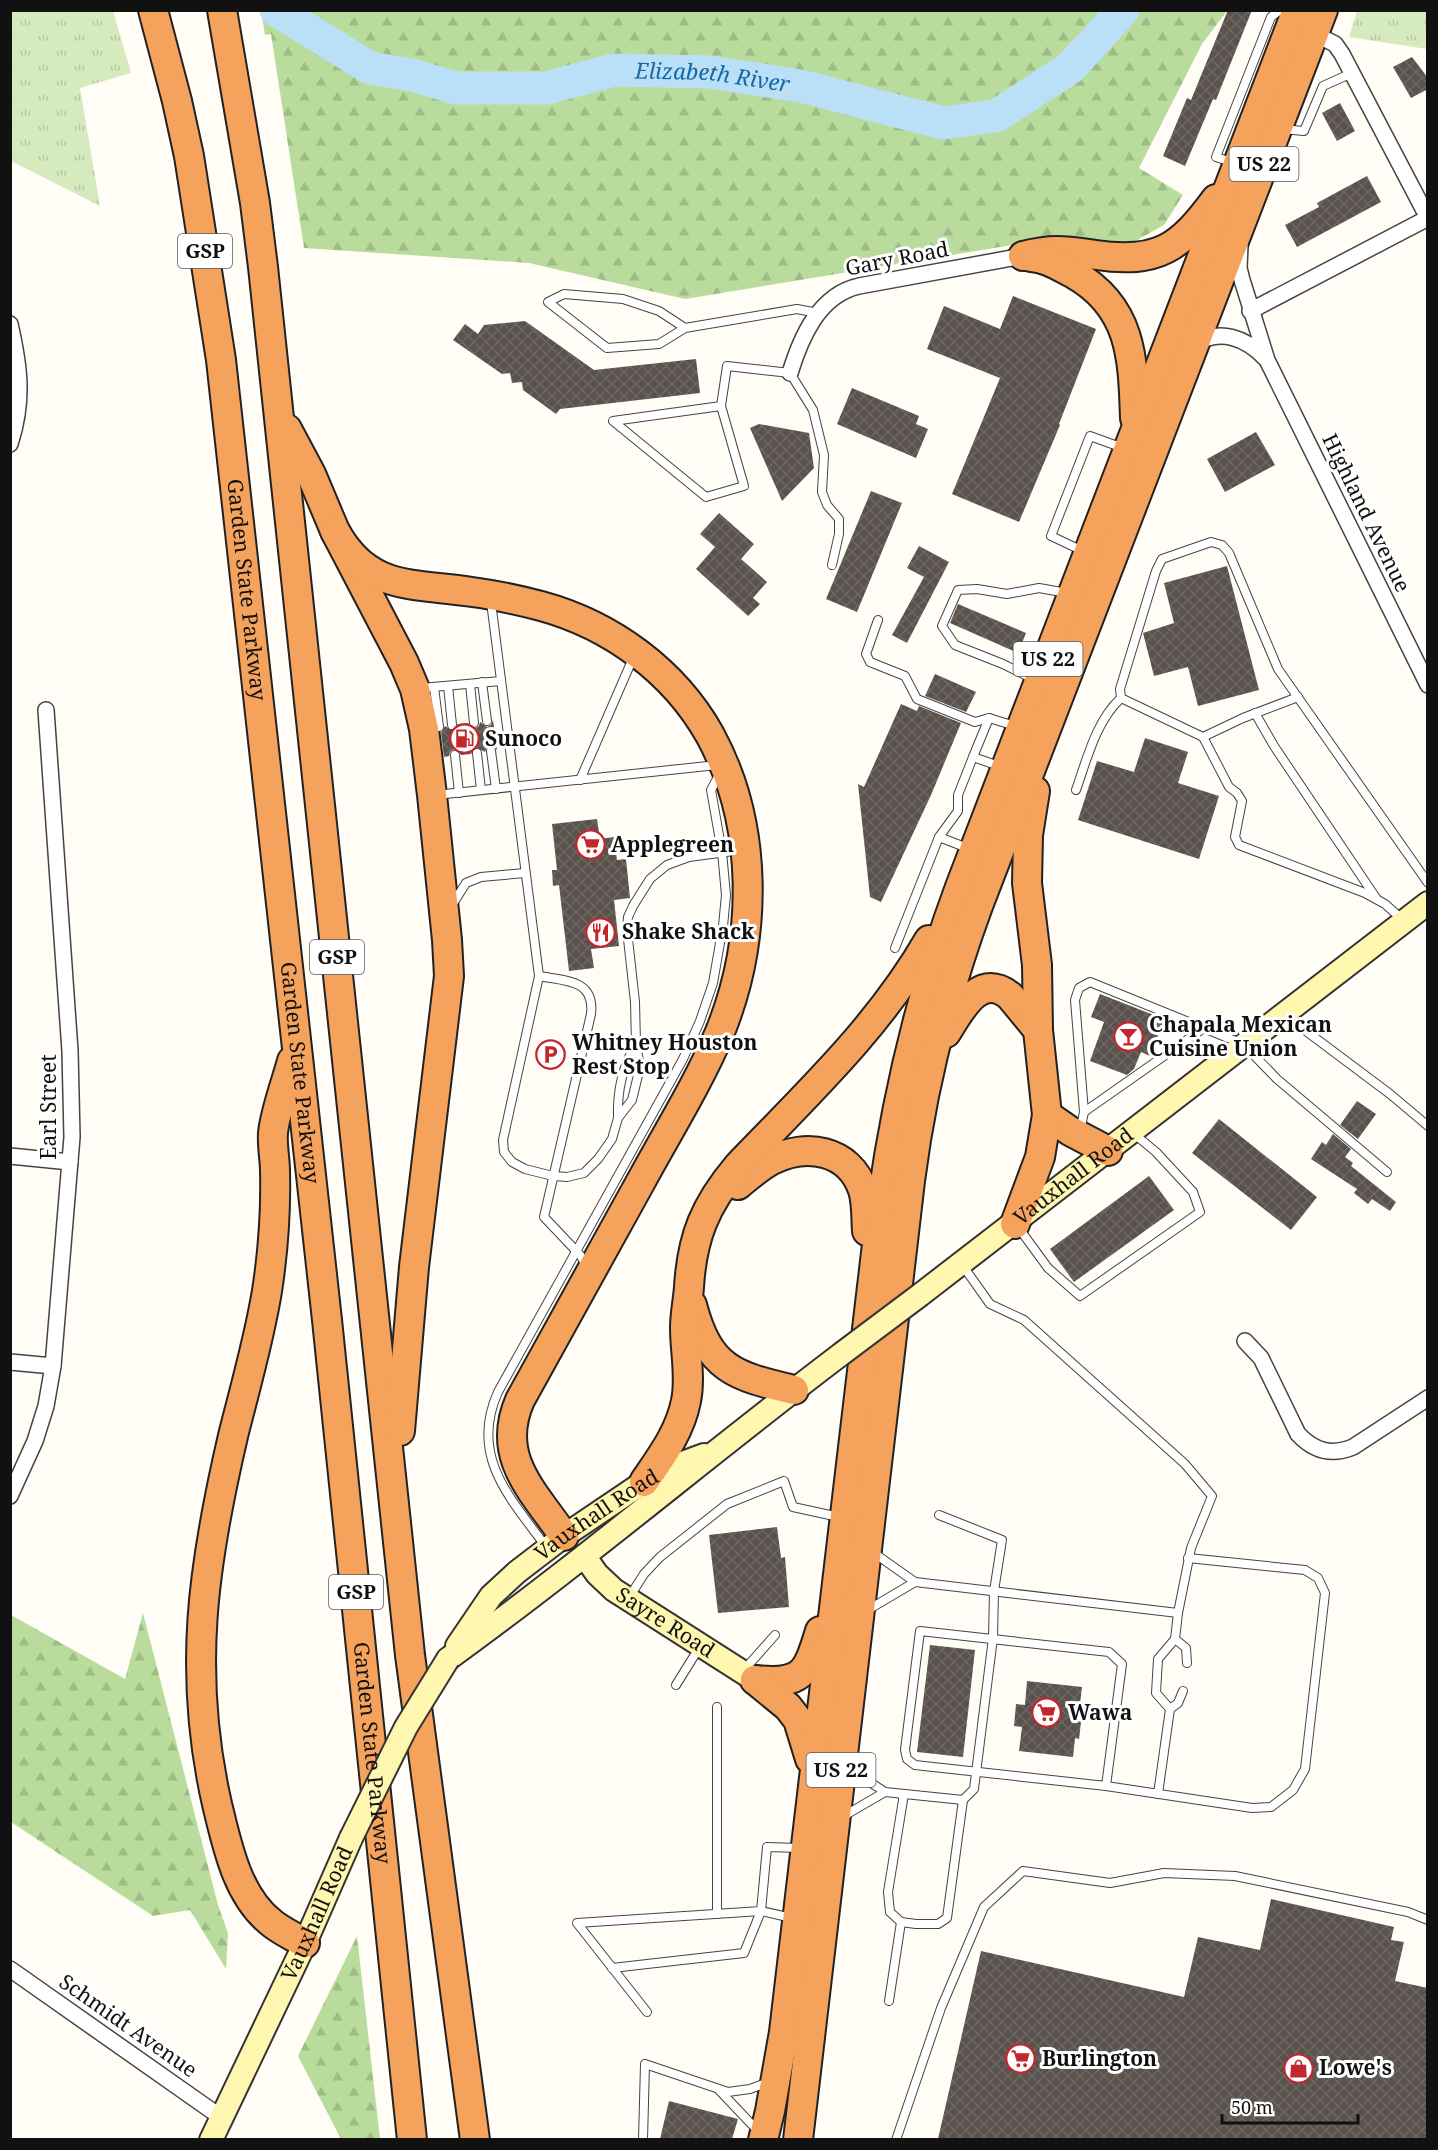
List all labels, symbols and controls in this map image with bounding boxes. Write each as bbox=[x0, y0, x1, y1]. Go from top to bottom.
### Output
water label: Elizabeth River bbox=[634, 54, 793, 98]
road number: US 22 bbox=[1230, 147, 1298, 181]
road number: GSP bbox=[178, 234, 232, 268]
street label: Gary Road bbox=[843, 234, 951, 282]
street label: Highland Avenue bbox=[1316, 429, 1417, 597]
street label: Garden State Parkway bbox=[221, 477, 274, 702]
road number: US 22 bbox=[1014, 642, 1082, 676]
fuel station icon: Sunoco bbox=[448, 723, 480, 755]
place label: Sunoco bbox=[485, 724, 562, 752]
supermarket icon: Applegreen bbox=[574, 829, 606, 861]
place label: Applegreen bbox=[611, 830, 734, 858]
restaurant icon: Shake Shack bbox=[585, 916, 617, 948]
place label: Shake Shack bbox=[622, 917, 755, 945]
road number: GSP bbox=[310, 940, 364, 974]
street label: Garden State Parkway bbox=[275, 960, 327, 1185]
place label: Chapala Mexican Cuisine Union bbox=[1149, 1010, 1332, 1062]
bar icon: Chapala Mexican Cuisine Union bbox=[1112, 1021, 1144, 1053]
place label: Whitney Houston Rest Stop bbox=[572, 1028, 758, 1080]
parking icon: Whitney Houston Rest Stop bbox=[535, 1039, 567, 1071]
street label: Earl Street bbox=[34, 1054, 62, 1160]
street label: Vauxhall Road bbox=[1007, 1120, 1139, 1231]
street label: Vauxhall Road bbox=[528, 1462, 663, 1567]
road number: GSP bbox=[329, 1575, 383, 1609]
street label: Sayre Road bbox=[611, 1580, 721, 1664]
street label: Garden State Parkway bbox=[347, 1641, 398, 1865]
supermarket icon: Wawa bbox=[1031, 1697, 1063, 1729]
place label: Wawa bbox=[1068, 1698, 1132, 1726]
road number: US 22 bbox=[806, 1753, 876, 1787]
street label: Vauxhall Road bbox=[274, 1842, 359, 1985]
street label: Schmidt Avenue bbox=[54, 1967, 203, 2083]
supermarket icon: Burlington bbox=[1005, 2043, 1037, 2075]
place label: Burlington bbox=[1042, 2044, 1157, 2072]
shop icon: Lowe's bbox=[1282, 2052, 1314, 2084]
place label: Lowe's bbox=[1319, 2053, 1392, 2081]
scale bar bbox=[1222, 2087, 1358, 2125]
text: 50 m bbox=[1231, 2095, 1273, 2119]

